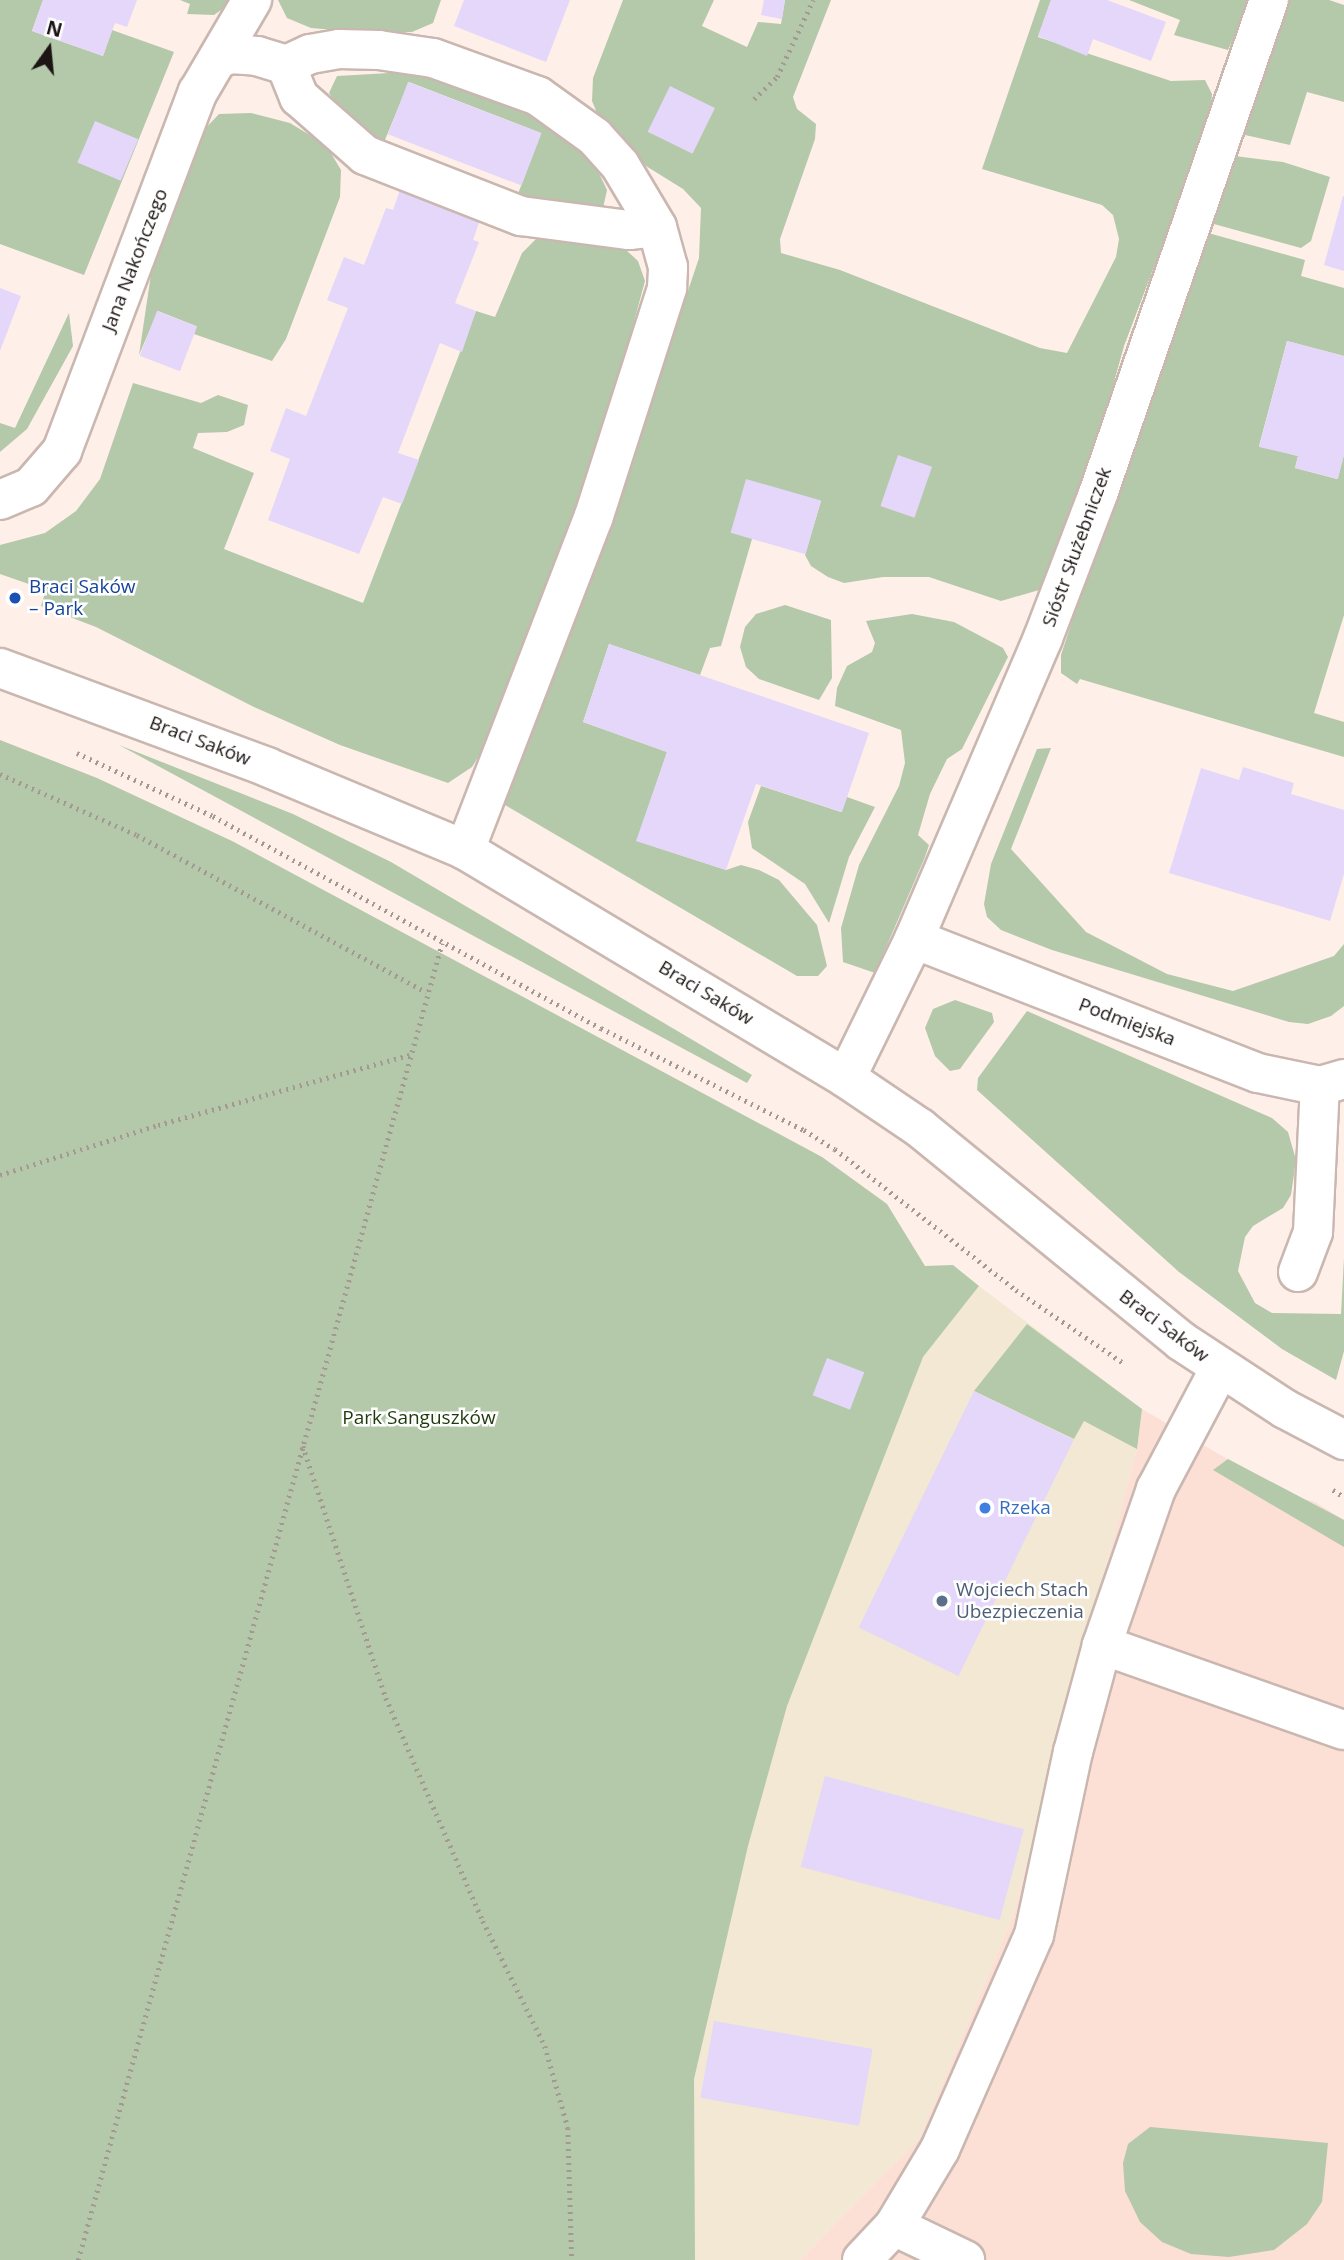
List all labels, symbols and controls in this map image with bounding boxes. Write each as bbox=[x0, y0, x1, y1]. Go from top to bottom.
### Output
north arrow bbox=[14, 14, 84, 84]
text: N bbox=[44, 14, 65, 43]
street label: Jana Nakończego bbox=[97, 185, 173, 335]
street label: Sióstr Służebniczek bbox=[1037, 464, 1117, 630]
place label: Braci Saków – Park bbox=[29, 576, 136, 620]
marker: Braci Saków – Park bbox=[7, 590, 23, 606]
street label: Braci Saków bbox=[146, 711, 254, 771]
street label: Braci Saków bbox=[654, 956, 758, 1030]
street label: Podmiejska bbox=[1075, 993, 1179, 1051]
street label: Braci Saków bbox=[1115, 1285, 1213, 1367]
park label: Park Sanguszków bbox=[342, 1407, 496, 1429]
place label: Rzeka bbox=[999, 1497, 1051, 1519]
marker: Rzeka bbox=[977, 1500, 993, 1516]
place label: Wojciech Stach Ubezpieczenia bbox=[956, 1579, 1089, 1623]
marker: Wojciech Stach Ubezpieczenia bbox=[934, 1593, 950, 1609]

